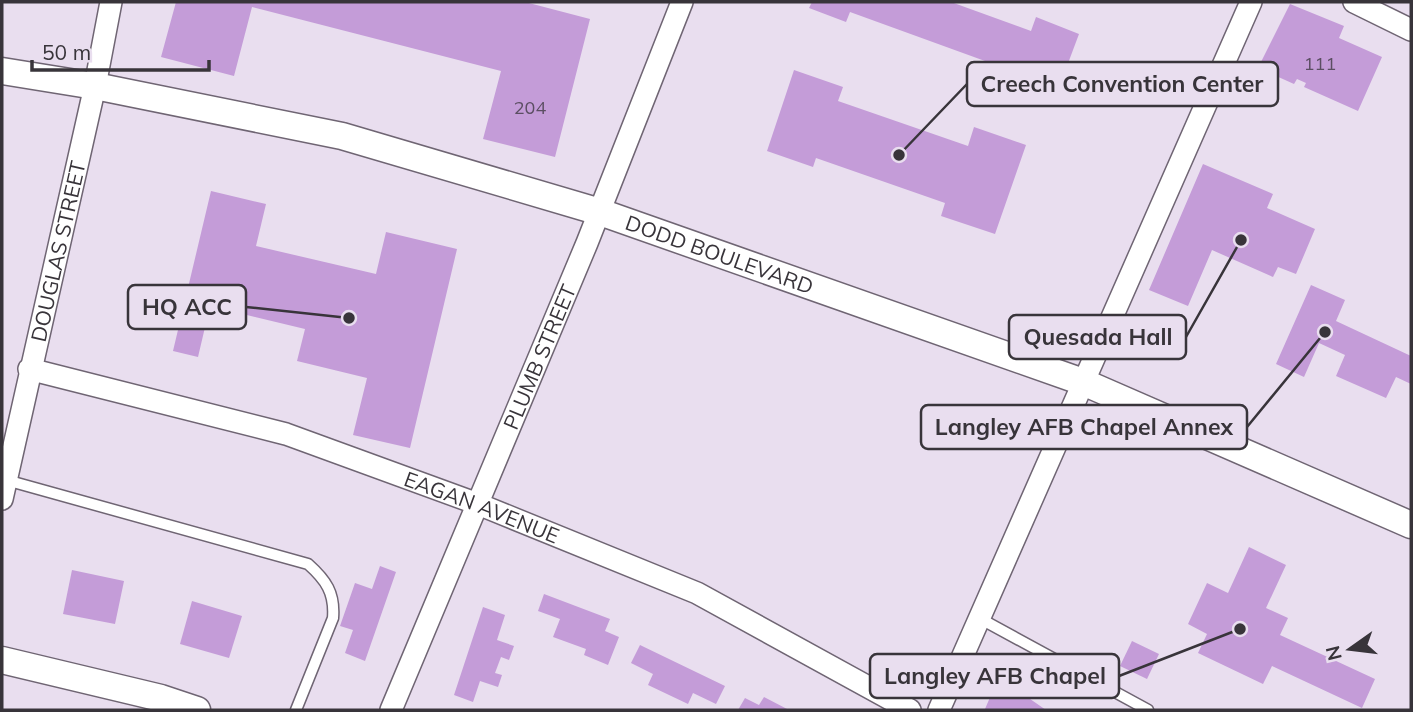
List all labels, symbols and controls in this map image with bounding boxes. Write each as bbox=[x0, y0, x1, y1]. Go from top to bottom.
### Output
scale bar bbox=[32, 28, 208, 72]
text: 50 m bbox=[42, 39, 91, 65]
house number: 111 bbox=[1304, 52, 1336, 75]
callout: Creech Convention Center bbox=[967, 62, 1278, 106]
text: Creech Convention Center bbox=[981, 69, 1263, 98]
house number: 204 bbox=[514, 96, 546, 119]
street label: DOUGLAS STREET bbox=[25, 158, 91, 344]
street label: DODD BOULEVARD bbox=[622, 209, 817, 299]
street label: PLUMB STREET bbox=[497, 280, 581, 433]
callout: HQ ACC bbox=[128, 285, 246, 329]
text: HQ ACC bbox=[142, 292, 232, 321]
callout: Quesada Hall bbox=[1009, 315, 1186, 359]
text: Quesada Hall bbox=[1023, 322, 1173, 351]
callout: Langley AFB Chapel Annex bbox=[921, 405, 1247, 449]
text: Langley AFB Chapel Annex bbox=[935, 412, 1234, 441]
street label: EAGAN AVENUE bbox=[401, 465, 563, 549]
north arrow bbox=[1315, 614, 1385, 684]
text: N bbox=[1320, 643, 1347, 663]
callout: Langley AFB Chapel bbox=[870, 654, 1119, 698]
text: Langley AFB Chapel bbox=[884, 661, 1106, 690]

